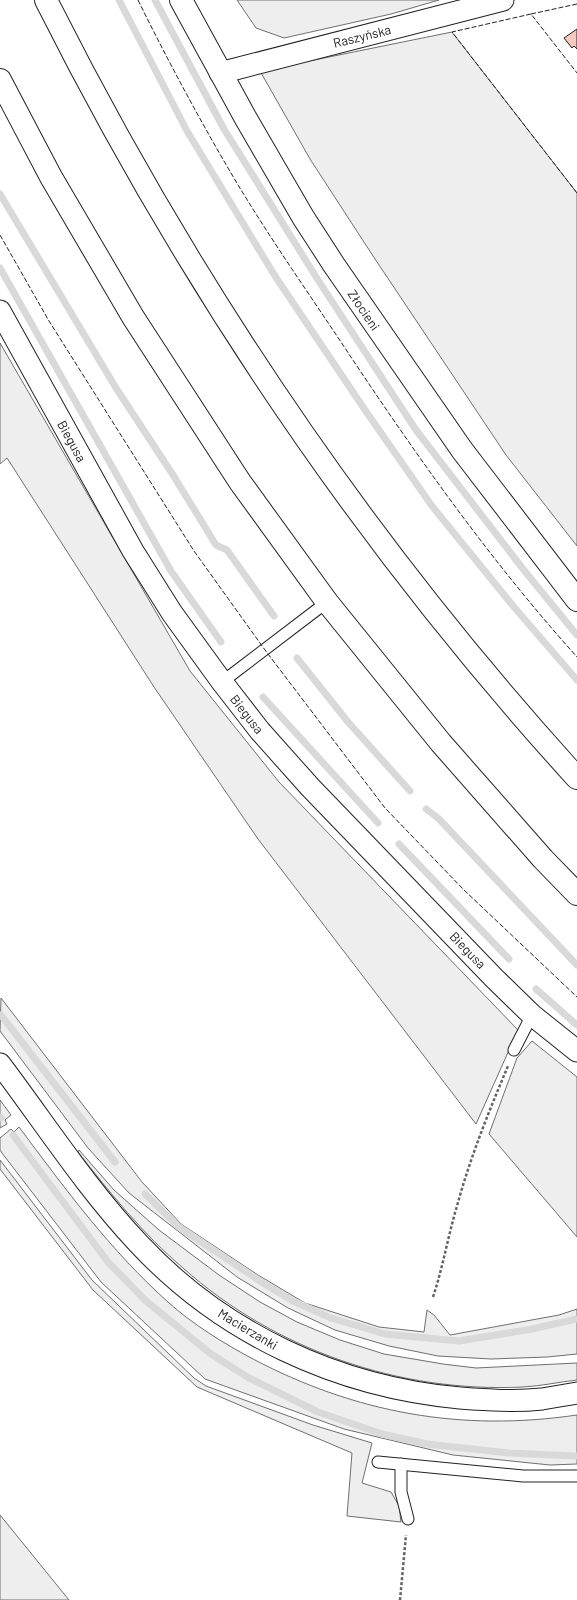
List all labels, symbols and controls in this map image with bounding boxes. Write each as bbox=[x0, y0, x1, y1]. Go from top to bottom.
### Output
street label: Raszyńska bbox=[331, 21, 393, 51]
street label: Złocieni bbox=[345, 286, 383, 334]
street label: Biegusa bbox=[54, 417, 90, 465]
street label: Biegusa bbox=[227, 691, 267, 737]
street label: Biegusa bbox=[447, 928, 489, 972]
street label: Macierzanki bbox=[215, 1305, 281, 1353]

